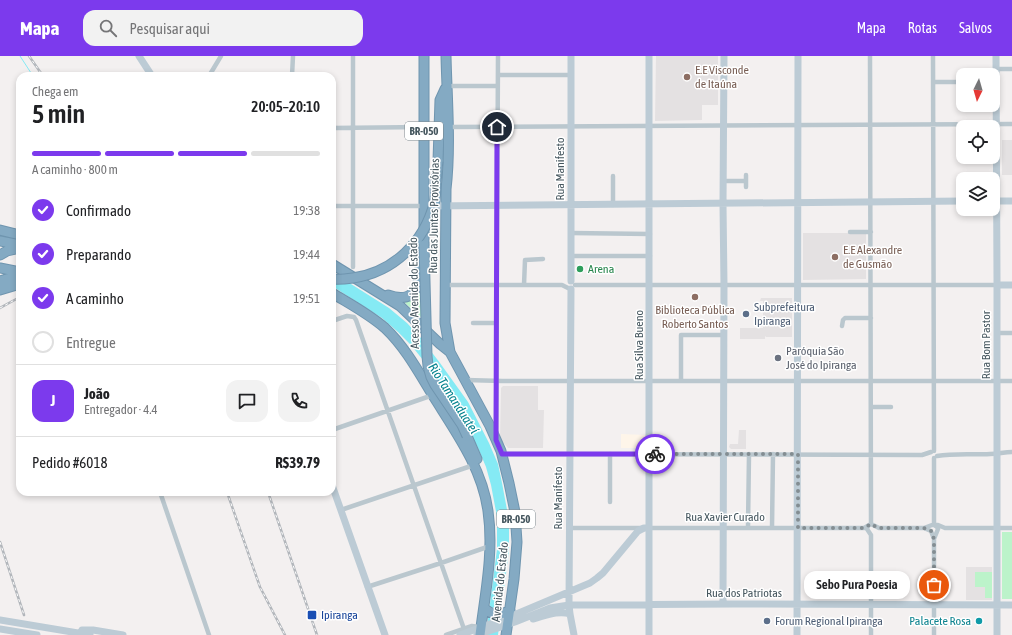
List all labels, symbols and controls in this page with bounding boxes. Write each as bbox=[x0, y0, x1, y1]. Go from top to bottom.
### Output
search box bbox=[83, 10, 363, 46]
text: Mapa bbox=[20, 17, 59, 39]
icon: search bbox=[97, 17, 119, 39]
text: Pesquisar aqui bbox=[129, 20, 210, 37]
text: Mapa bbox=[857, 20, 886, 36]
text: Rotas bbox=[908, 20, 937, 36]
text: Salvos bbox=[959, 20, 992, 36]
place label: E.E Visconde de Itaúna bbox=[695, 63, 749, 91]
north arrow bbox=[956, 68, 1000, 112]
map controls bbox=[956, 68, 1000, 216]
marker: E.E Visconde de Itaúna bbox=[682, 72, 692, 82]
text: Chega em bbox=[32, 84, 78, 99]
text: 20:05–20:10 bbox=[251, 98, 320, 115]
text: 5 min bbox=[32, 99, 85, 129]
pin bbox=[480, 110, 514, 144]
icon: home bbox=[486, 116, 508, 138]
button: locate bbox=[956, 120, 1000, 164]
road number: BR-050 bbox=[405, 122, 443, 140]
street label: Rua Manifesto bbox=[553, 137, 567, 201]
street label: Rua das Juntas Provisórias bbox=[426, 158, 442, 274]
text: A caminho · 800 m bbox=[32, 162, 118, 177]
button: layers bbox=[956, 172, 1000, 216]
icon: check bbox=[32, 199, 54, 221]
text: Confirmado bbox=[66, 202, 131, 219]
text: 19:38 bbox=[293, 203, 320, 218]
street label: Acesso Avenida do Estado bbox=[406, 237, 422, 349]
icon: check bbox=[32, 243, 54, 265]
place label: E.E Alexandre de Gusmão bbox=[843, 243, 902, 271]
text: Preparando bbox=[66, 246, 131, 263]
text: 19:44 bbox=[293, 247, 320, 262]
marker: E.E Alexandre de Gusmão bbox=[830, 252, 840, 262]
place label: Arena bbox=[588, 262, 614, 276]
marker: Arena bbox=[575, 264, 585, 274]
icon: check bbox=[32, 287, 54, 309]
text: A caminho bbox=[66, 290, 124, 307]
text: 19:51 bbox=[293, 291, 320, 306]
marker: Biblioteca Pública Roberto Santos bbox=[690, 292, 700, 302]
place label: Subprefeitura Ipiranga bbox=[754, 300, 815, 328]
place label: Biblioteca Pública Roberto Santos bbox=[655, 303, 735, 331]
street label: Rua Silva Bueno bbox=[632, 309, 646, 380]
marker: Subprefeitura Ipiranga bbox=[741, 309, 751, 319]
street label: Rua Bom Pastor bbox=[979, 310, 993, 379]
text: Entregue bbox=[66, 334, 116, 351]
place label: Paróquia São José do Ipiranga bbox=[786, 344, 857, 372]
marker: Paróquia São José do Ipiranga bbox=[773, 353, 783, 363]
water label: Rio Tamanduateí bbox=[425, 360, 482, 437]
button: chat bbox=[226, 380, 268, 422]
button: phone bbox=[278, 380, 320, 422]
text: João bbox=[84, 385, 110, 402]
text: J bbox=[51, 392, 55, 409]
text: Entregador · 4.4 bbox=[84, 402, 158, 417]
courier bbox=[635, 434, 675, 474]
icon: bike bbox=[644, 443, 666, 465]
text: Pedido #6018 bbox=[32, 454, 108, 471]
text: R$39.79 bbox=[275, 454, 320, 471]
street label: Rua Manifesto bbox=[551, 466, 565, 530]
road number: BR-050 bbox=[497, 510, 535, 528]
street label: Rua Xavier Curado bbox=[685, 510, 765, 524]
street label: Avenida do Estado bbox=[489, 541, 511, 623]
pin bbox=[917, 568, 951, 602]
callout: Sebo Pura Poesia bbox=[804, 571, 910, 599]
icon: bag bbox=[923, 574, 945, 596]
text: Sebo Pura Poesia bbox=[816, 577, 898, 592]
street label: Rua dos Patriotas bbox=[706, 586, 782, 600]
place label: Ipiranga bbox=[321, 608, 358, 622]
marker: Ipiranga bbox=[306, 609, 318, 621]
place label: Forum Regional Ipiranga bbox=[775, 614, 883, 628]
place label: Palacete Rosa bbox=[909, 614, 971, 628]
marker: Forum Regional Ipiranga bbox=[762, 616, 772, 626]
marker: Palacete Rosa bbox=[974, 616, 984, 626]

